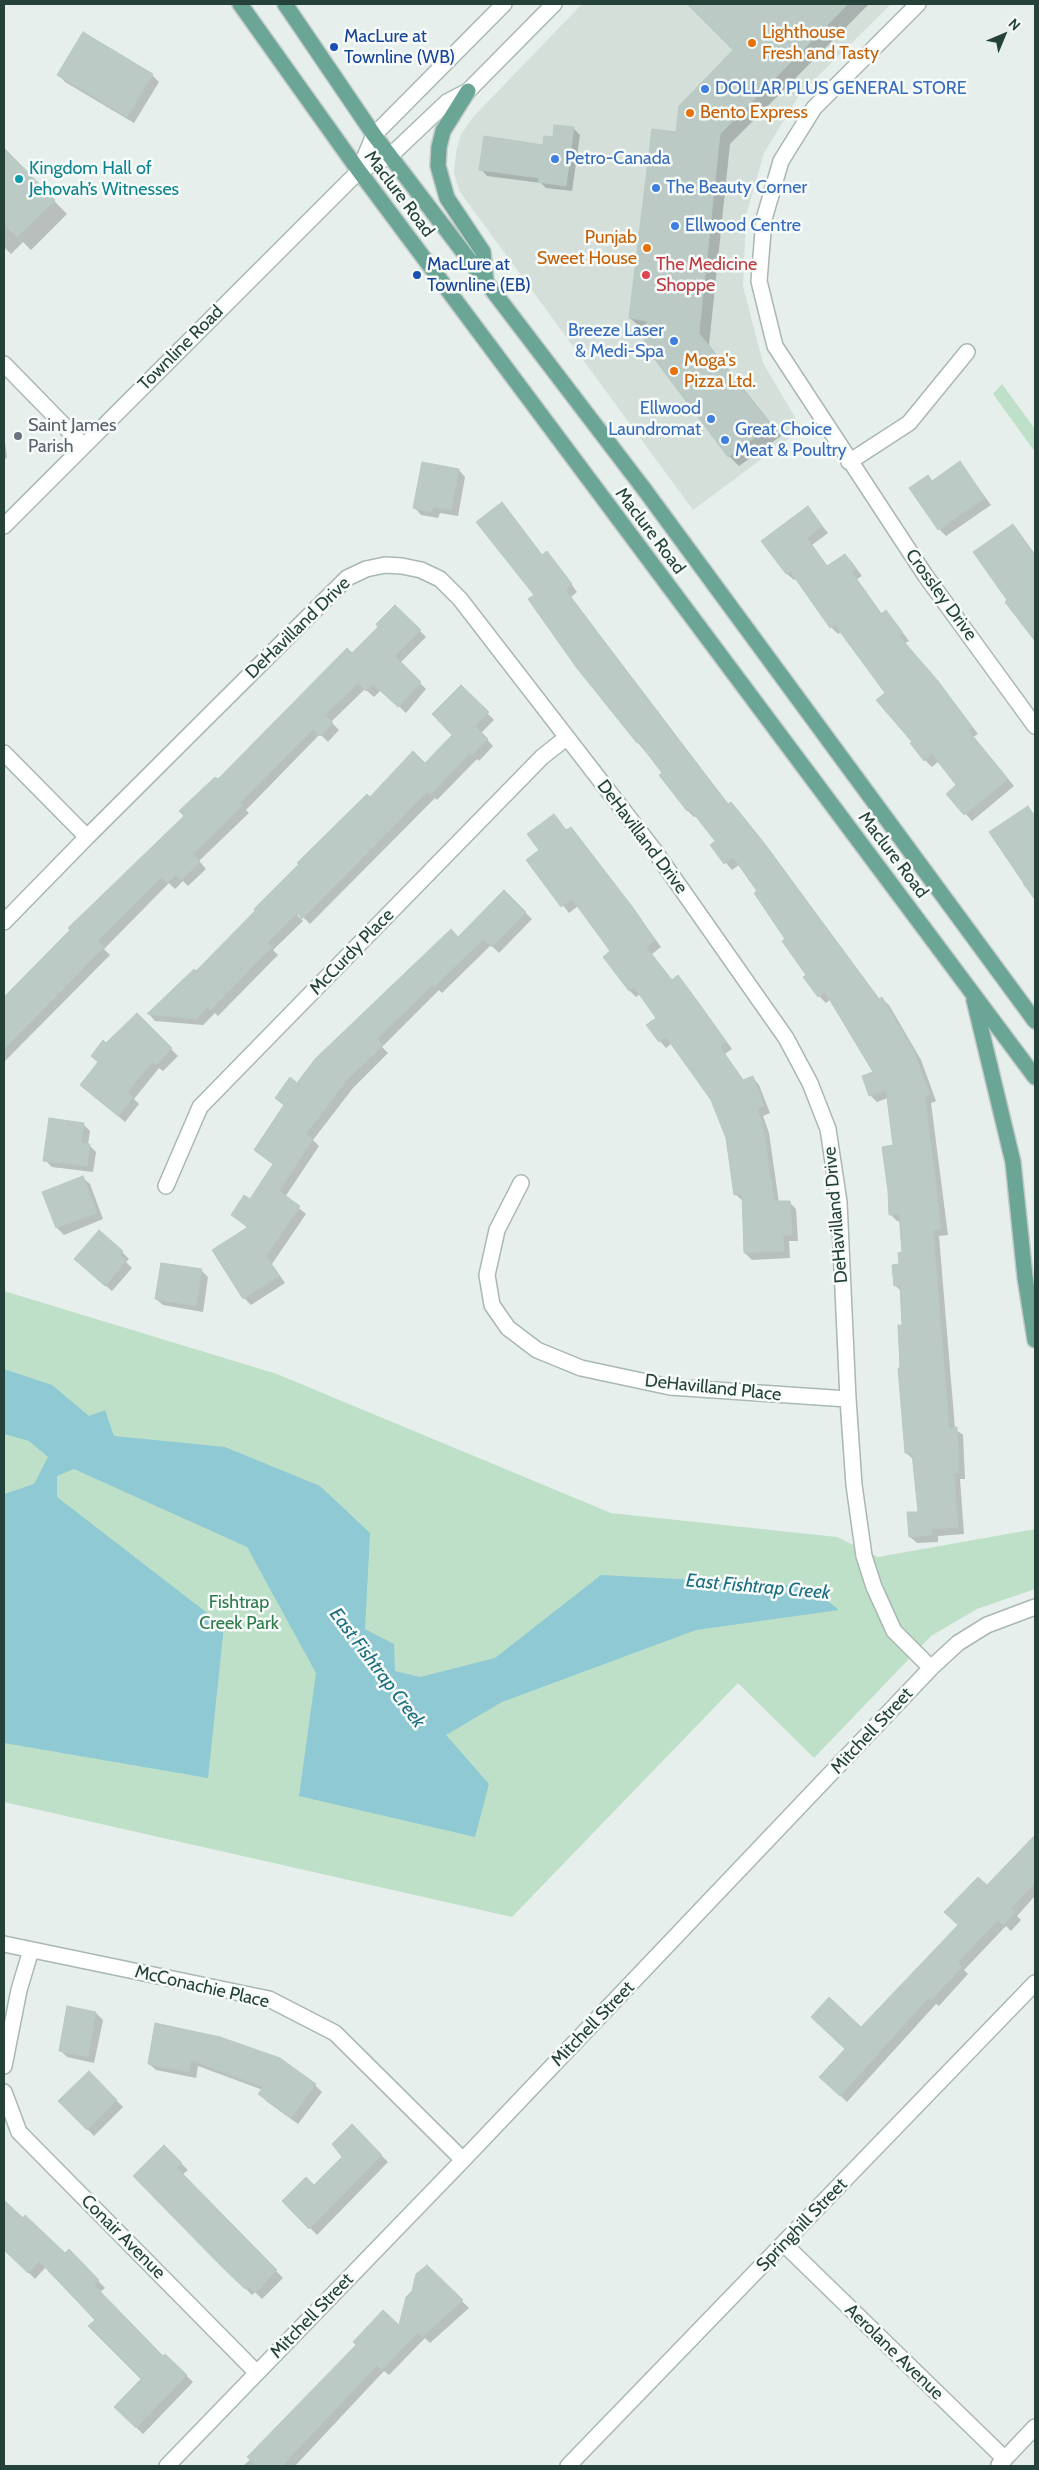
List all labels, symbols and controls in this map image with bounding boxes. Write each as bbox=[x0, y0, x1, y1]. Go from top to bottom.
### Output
north arrow bbox=[979, 10, 1029, 60]
text: N bbox=[1005, 15, 1024, 34]
place label: Lighthouse Fresh and Tasty bbox=[762, 22, 879, 64]
place label: MacLure at Townline (WB) bbox=[344, 26, 455, 68]
marker: Lighthouse Fresh and Tasty bbox=[746, 37, 758, 49]
marker: MacLure at Townline (WB) bbox=[328, 41, 340, 53]
place label: DOLLAR PLUS GENERAL STORE bbox=[715, 78, 967, 100]
marker: DOLLAR PLUS GENERAL STORE bbox=[699, 83, 711, 95]
place label: Bento Express bbox=[700, 102, 808, 124]
marker: Bento Express bbox=[684, 107, 696, 119]
street label: Maclure Road bbox=[359, 146, 439, 242]
place label: Petro-Canada bbox=[565, 148, 670, 170]
marker: Petro-Canada bbox=[549, 153, 561, 165]
place label: Kingdom Hall of Jehovah’s Witnesses bbox=[29, 158, 179, 200]
marker: Kingdom Hall of Jehovah’s Witnesses bbox=[13, 173, 25, 185]
place label: The Beauty Corner bbox=[666, 177, 807, 199]
marker: The Beauty Corner bbox=[650, 182, 662, 194]
place label: Ellwood Centre bbox=[685, 215, 801, 237]
marker: Ellwood Centre bbox=[669, 220, 681, 232]
place label: Punjab Sweet House bbox=[537, 227, 637, 270]
marker: Punjab Sweet House bbox=[641, 242, 653, 254]
place label: MacLure at Townline (EB) bbox=[427, 254, 531, 296]
place label: The Medicine Shoppe bbox=[656, 254, 757, 296]
marker: MacLure at Townline (EB) bbox=[411, 269, 423, 281]
marker: The Medicine Shoppe bbox=[640, 269, 652, 281]
street label: Townline Road bbox=[134, 301, 228, 395]
place label: Breeze Laser & Medi-Spa bbox=[568, 320, 664, 362]
marker: Breeze Laser & Medi-Spa bbox=[668, 335, 680, 347]
place label: Moga's Pizza Ltd. bbox=[684, 350, 756, 392]
marker: Moga's Pizza Ltd. bbox=[668, 365, 680, 377]
place label: Ellwood Laundromat bbox=[608, 398, 701, 440]
marker: Ellwood Laundromat bbox=[705, 413, 717, 425]
place label: Saint James Parish bbox=[28, 415, 117, 458]
place label: Great Choice Meat & Poultry bbox=[735, 419, 847, 462]
marker: Saint James Parish bbox=[12, 430, 24, 442]
marker: Great Choice Meat & Poultry bbox=[719, 434, 731, 446]
street label: Maclure Road bbox=[610, 483, 690, 579]
street label: Crossley Drive bbox=[901, 545, 981, 645]
street label: DeHavilland Drive bbox=[241, 573, 355, 683]
street label: DeHavilland Drive bbox=[592, 776, 692, 898]
street label: Maclure Road bbox=[853, 807, 933, 903]
street label: McCurdy Place bbox=[305, 904, 399, 1000]
street label: DeHavilland Drive bbox=[819, 1146, 853, 1284]
street label: DeHavilland Place bbox=[644, 1370, 782, 1406]
water label: East Fishtrap Creek bbox=[685, 1569, 831, 1605]
park label: Fishtrap Creek Park bbox=[199, 1592, 279, 1635]
water label: East Fishtrap Creek bbox=[324, 1603, 430, 1733]
street label: Mitchell Street bbox=[827, 1683, 917, 1779]
street label: McConachie Place bbox=[133, 1961, 271, 2013]
street label: Mitchell Street bbox=[547, 1977, 639, 2071]
street label: Springhill Street bbox=[752, 2174, 852, 2276]
street label: Conair Avenue bbox=[76, 2190, 170, 2284]
street label: Mitchell Street bbox=[266, 2269, 358, 2363]
street label: Aerolane Avenue bbox=[840, 2300, 948, 2404]

